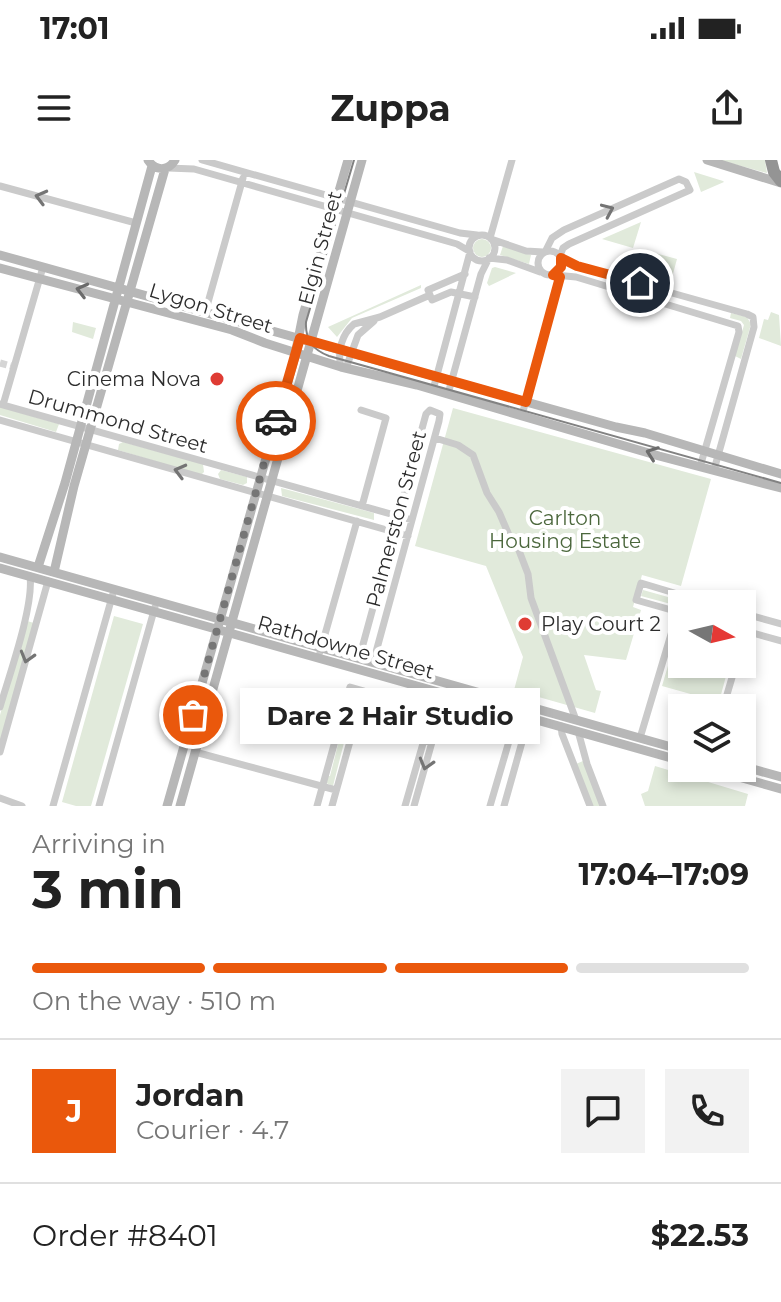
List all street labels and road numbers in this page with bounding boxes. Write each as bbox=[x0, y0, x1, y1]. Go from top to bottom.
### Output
street label: Elgin Street bbox=[293, 188, 347, 308]
street label: Lygon Street bbox=[146, 278, 276, 338]
street label: Drummond Street bbox=[25, 384, 211, 458]
street label: Palmerston Street bbox=[361, 428, 431, 610]
street label: Rathdowne Street bbox=[255, 610, 437, 684]

